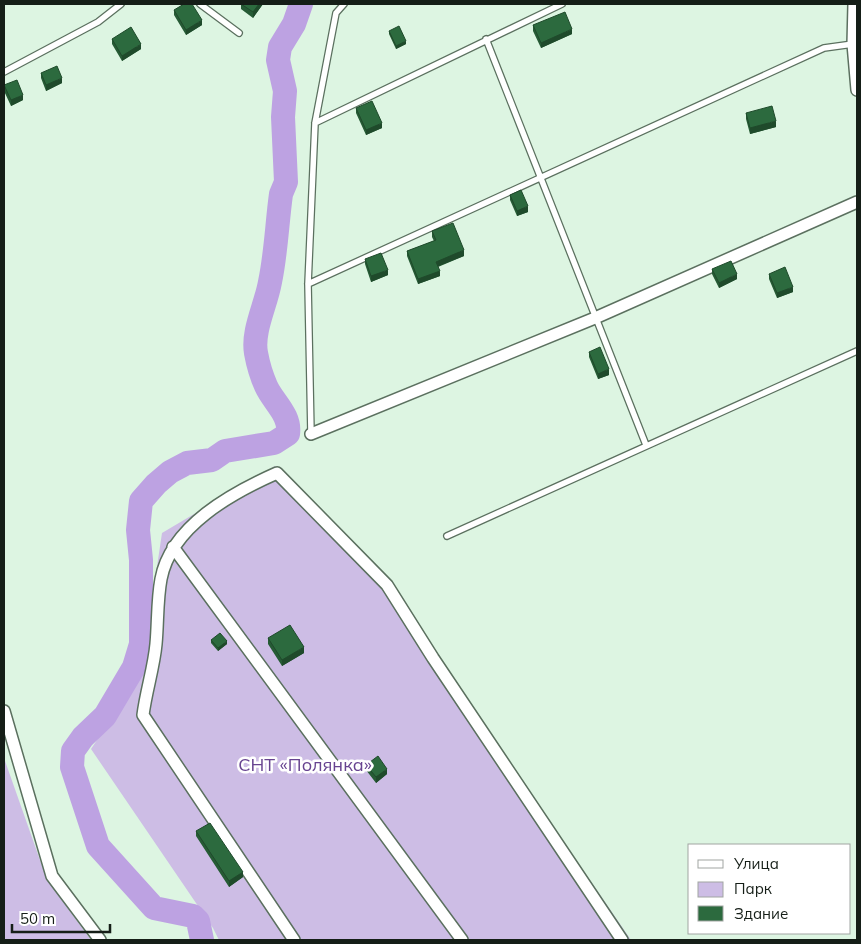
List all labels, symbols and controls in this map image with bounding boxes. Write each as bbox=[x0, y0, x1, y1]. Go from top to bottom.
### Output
park label: СНТ «Полянка» bbox=[238, 753, 372, 776]
legend bbox=[688, 844, 851, 934]
text: Улица bbox=[733, 854, 779, 873]
text: Парк bbox=[734, 879, 773, 898]
scale bar bbox=[12, 902, 110, 934]
text: Здание bbox=[734, 904, 788, 923]
text: 50 m bbox=[20, 909, 55, 928]

